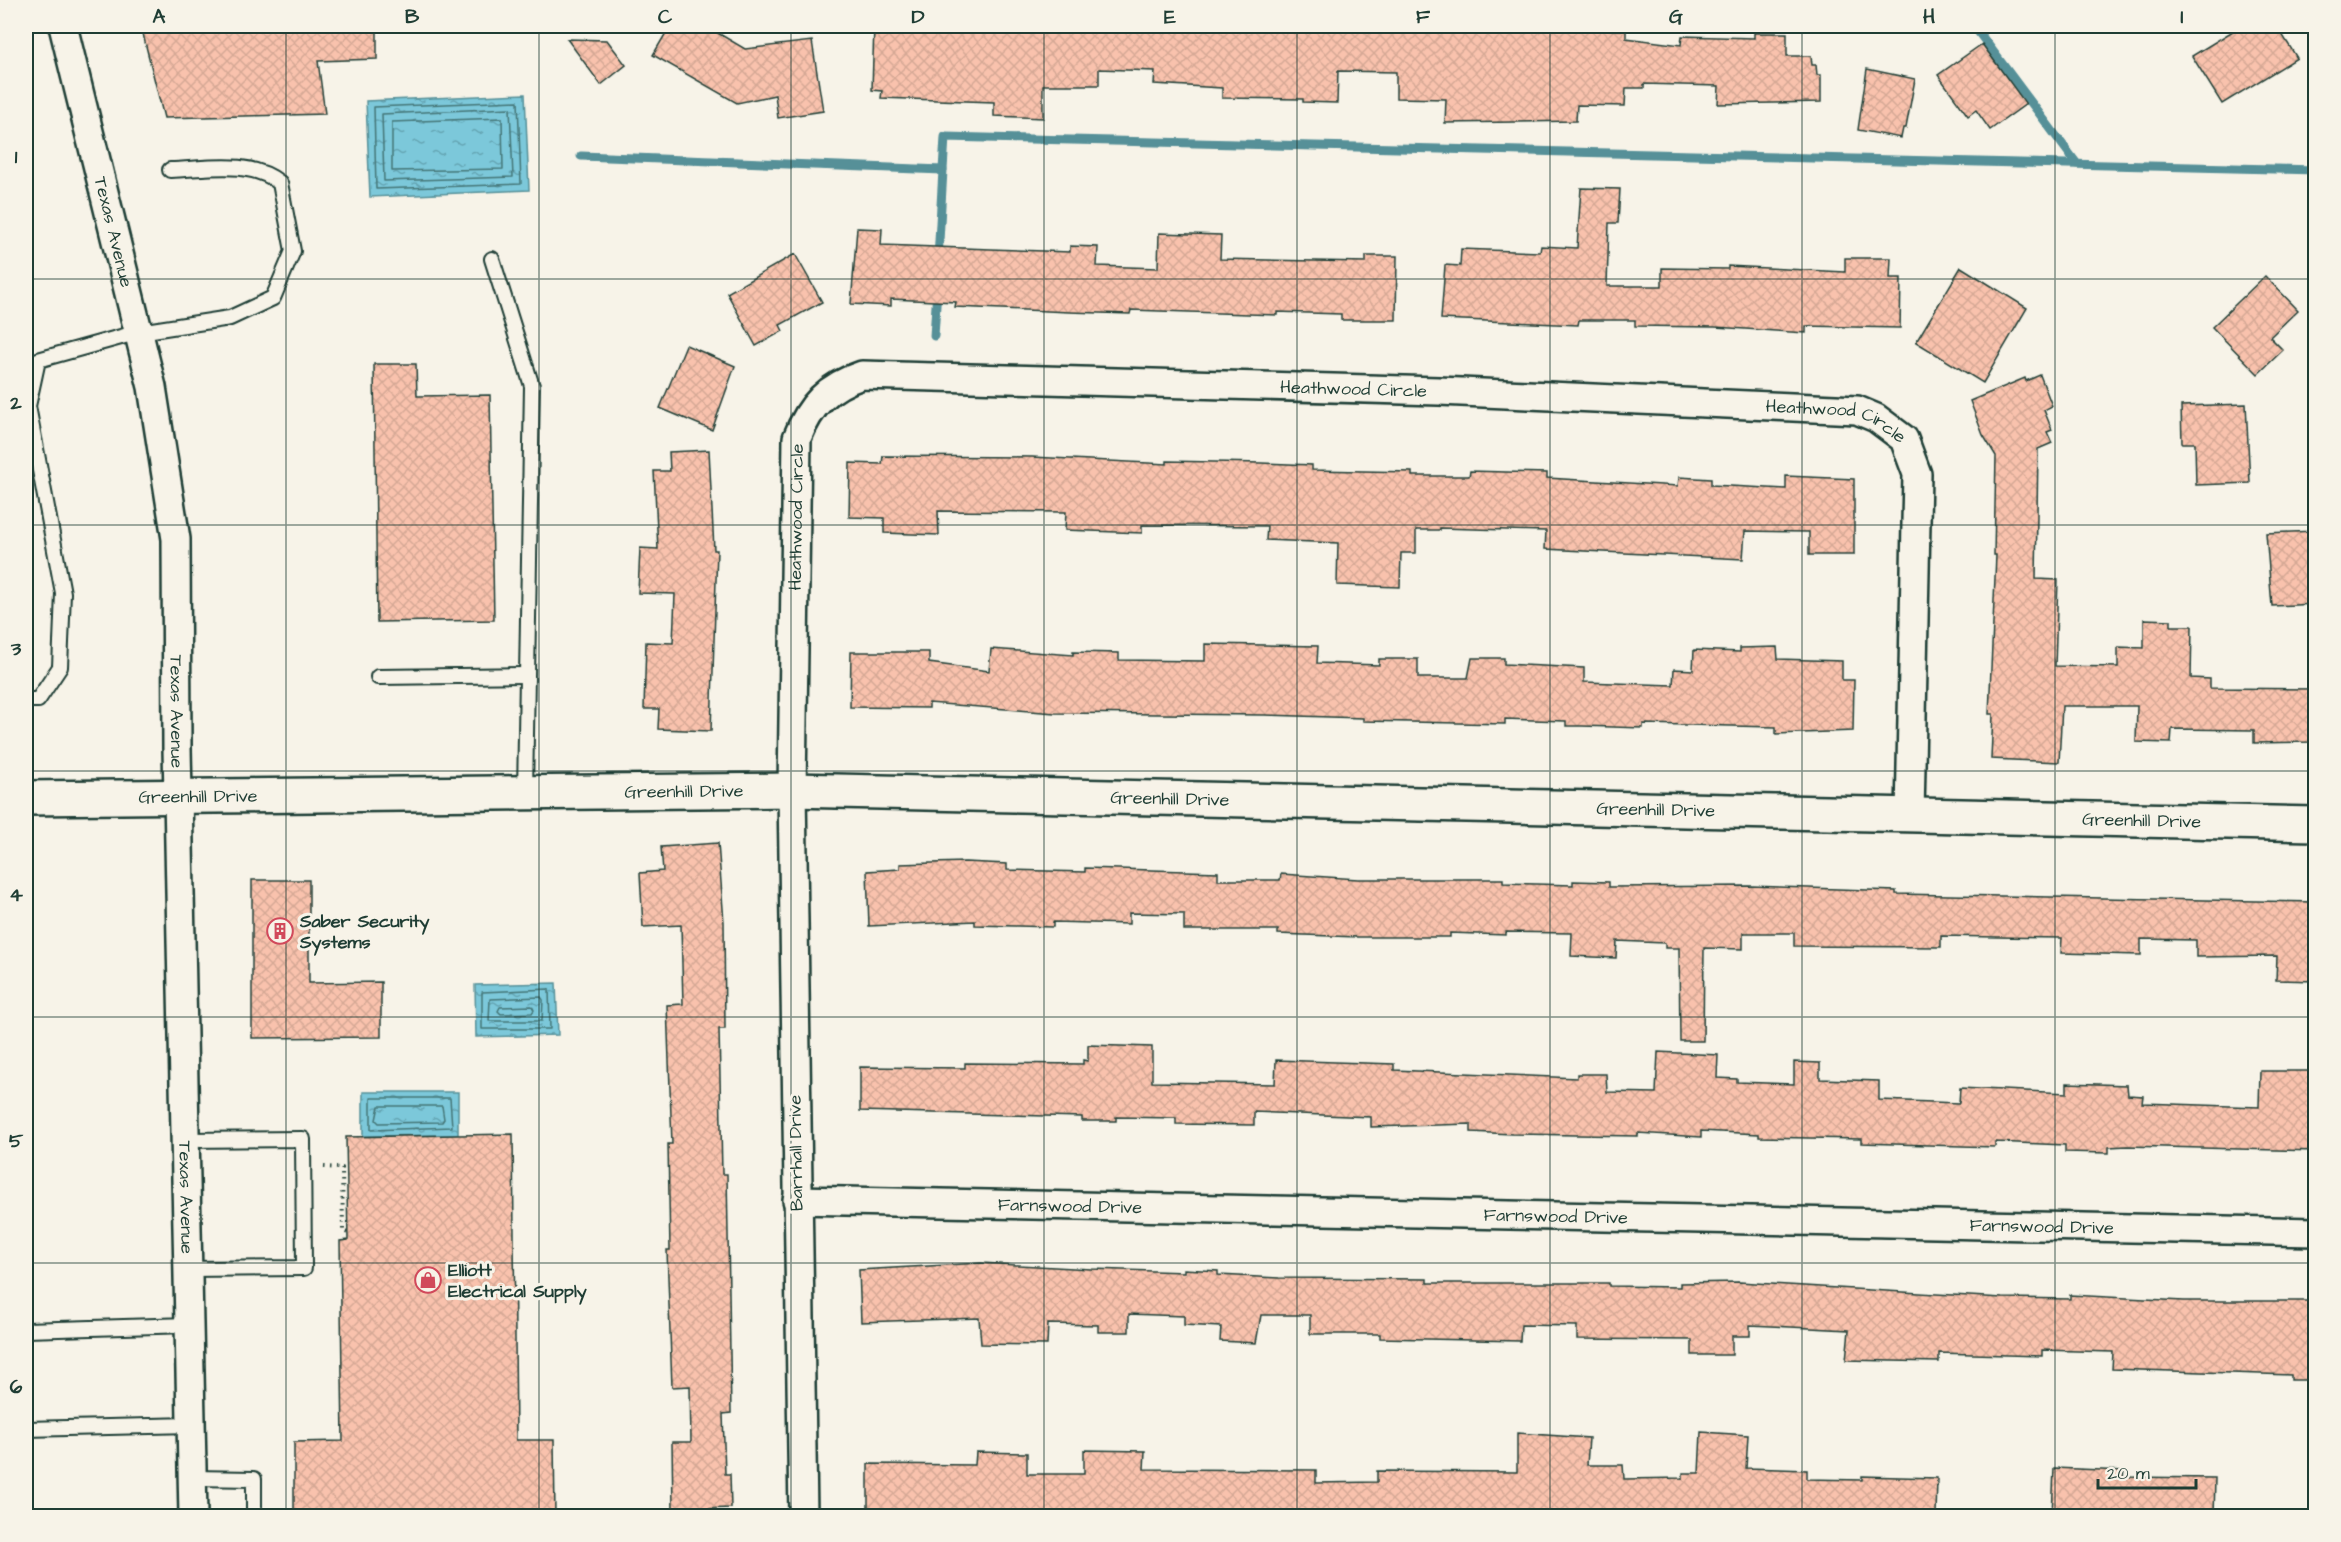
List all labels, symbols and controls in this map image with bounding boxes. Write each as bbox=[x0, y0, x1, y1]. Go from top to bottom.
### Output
text: A bbox=[153, 3, 166, 31]
text: B bbox=[405, 3, 420, 31]
text: C bbox=[658, 3, 673, 31]
text: D bbox=[912, 3, 925, 31]
text: E bbox=[1164, 3, 1176, 31]
text: F bbox=[1416, 3, 1431, 31]
text: G bbox=[1669, 3, 1683, 31]
text: H bbox=[1923, 3, 1935, 31]
text: I bbox=[2180, 3, 2184, 31]
text: 1 bbox=[15, 143, 18, 171]
street label: Texas Avenue bbox=[88, 174, 140, 290]
street label: Heathwood Circle bbox=[1280, 374, 1428, 403]
text: 2 bbox=[9, 389, 22, 417]
street label: Heathwood Circle bbox=[1765, 393, 1912, 449]
street label: Heathwood Circle bbox=[782, 443, 809, 591]
text: 3 bbox=[10, 635, 22, 663]
street label: Texas Avenue bbox=[164, 655, 190, 769]
street label: Greenhill Drive bbox=[624, 778, 744, 804]
street label: Greenhill Drive bbox=[138, 783, 258, 809]
street label: Greenhill Drive bbox=[1110, 785, 1230, 812]
street label: Greenhill Drive bbox=[1596, 795, 1716, 823]
street label: Greenhill Drive bbox=[2082, 806, 2202, 834]
text: 4 bbox=[9, 881, 23, 909]
place label: Saber Security Systems bbox=[299, 909, 429, 956]
building icon: Saber Security Systems bbox=[265, 916, 295, 946]
street label: Barrhall Drive bbox=[782, 1094, 810, 1211]
text: 5 bbox=[9, 1127, 24, 1155]
street label: Texas Avenue bbox=[173, 1140, 200, 1254]
street label: Farnswood Drive bbox=[998, 1192, 1143, 1220]
street label: Farnswood Drive bbox=[1483, 1202, 1628, 1230]
street label: Farnswood Drive bbox=[1969, 1212, 2114, 1240]
place label: Elliott Electrical Supply bbox=[448, 1258, 587, 1305]
shop icon: Elliott Electrical Supply bbox=[413, 1265, 443, 1295]
text: 6 bbox=[10, 1373, 23, 1401]
scale bar bbox=[2098, 1452, 2196, 1490]
text: 20 m bbox=[2107, 1461, 2150, 1486]

